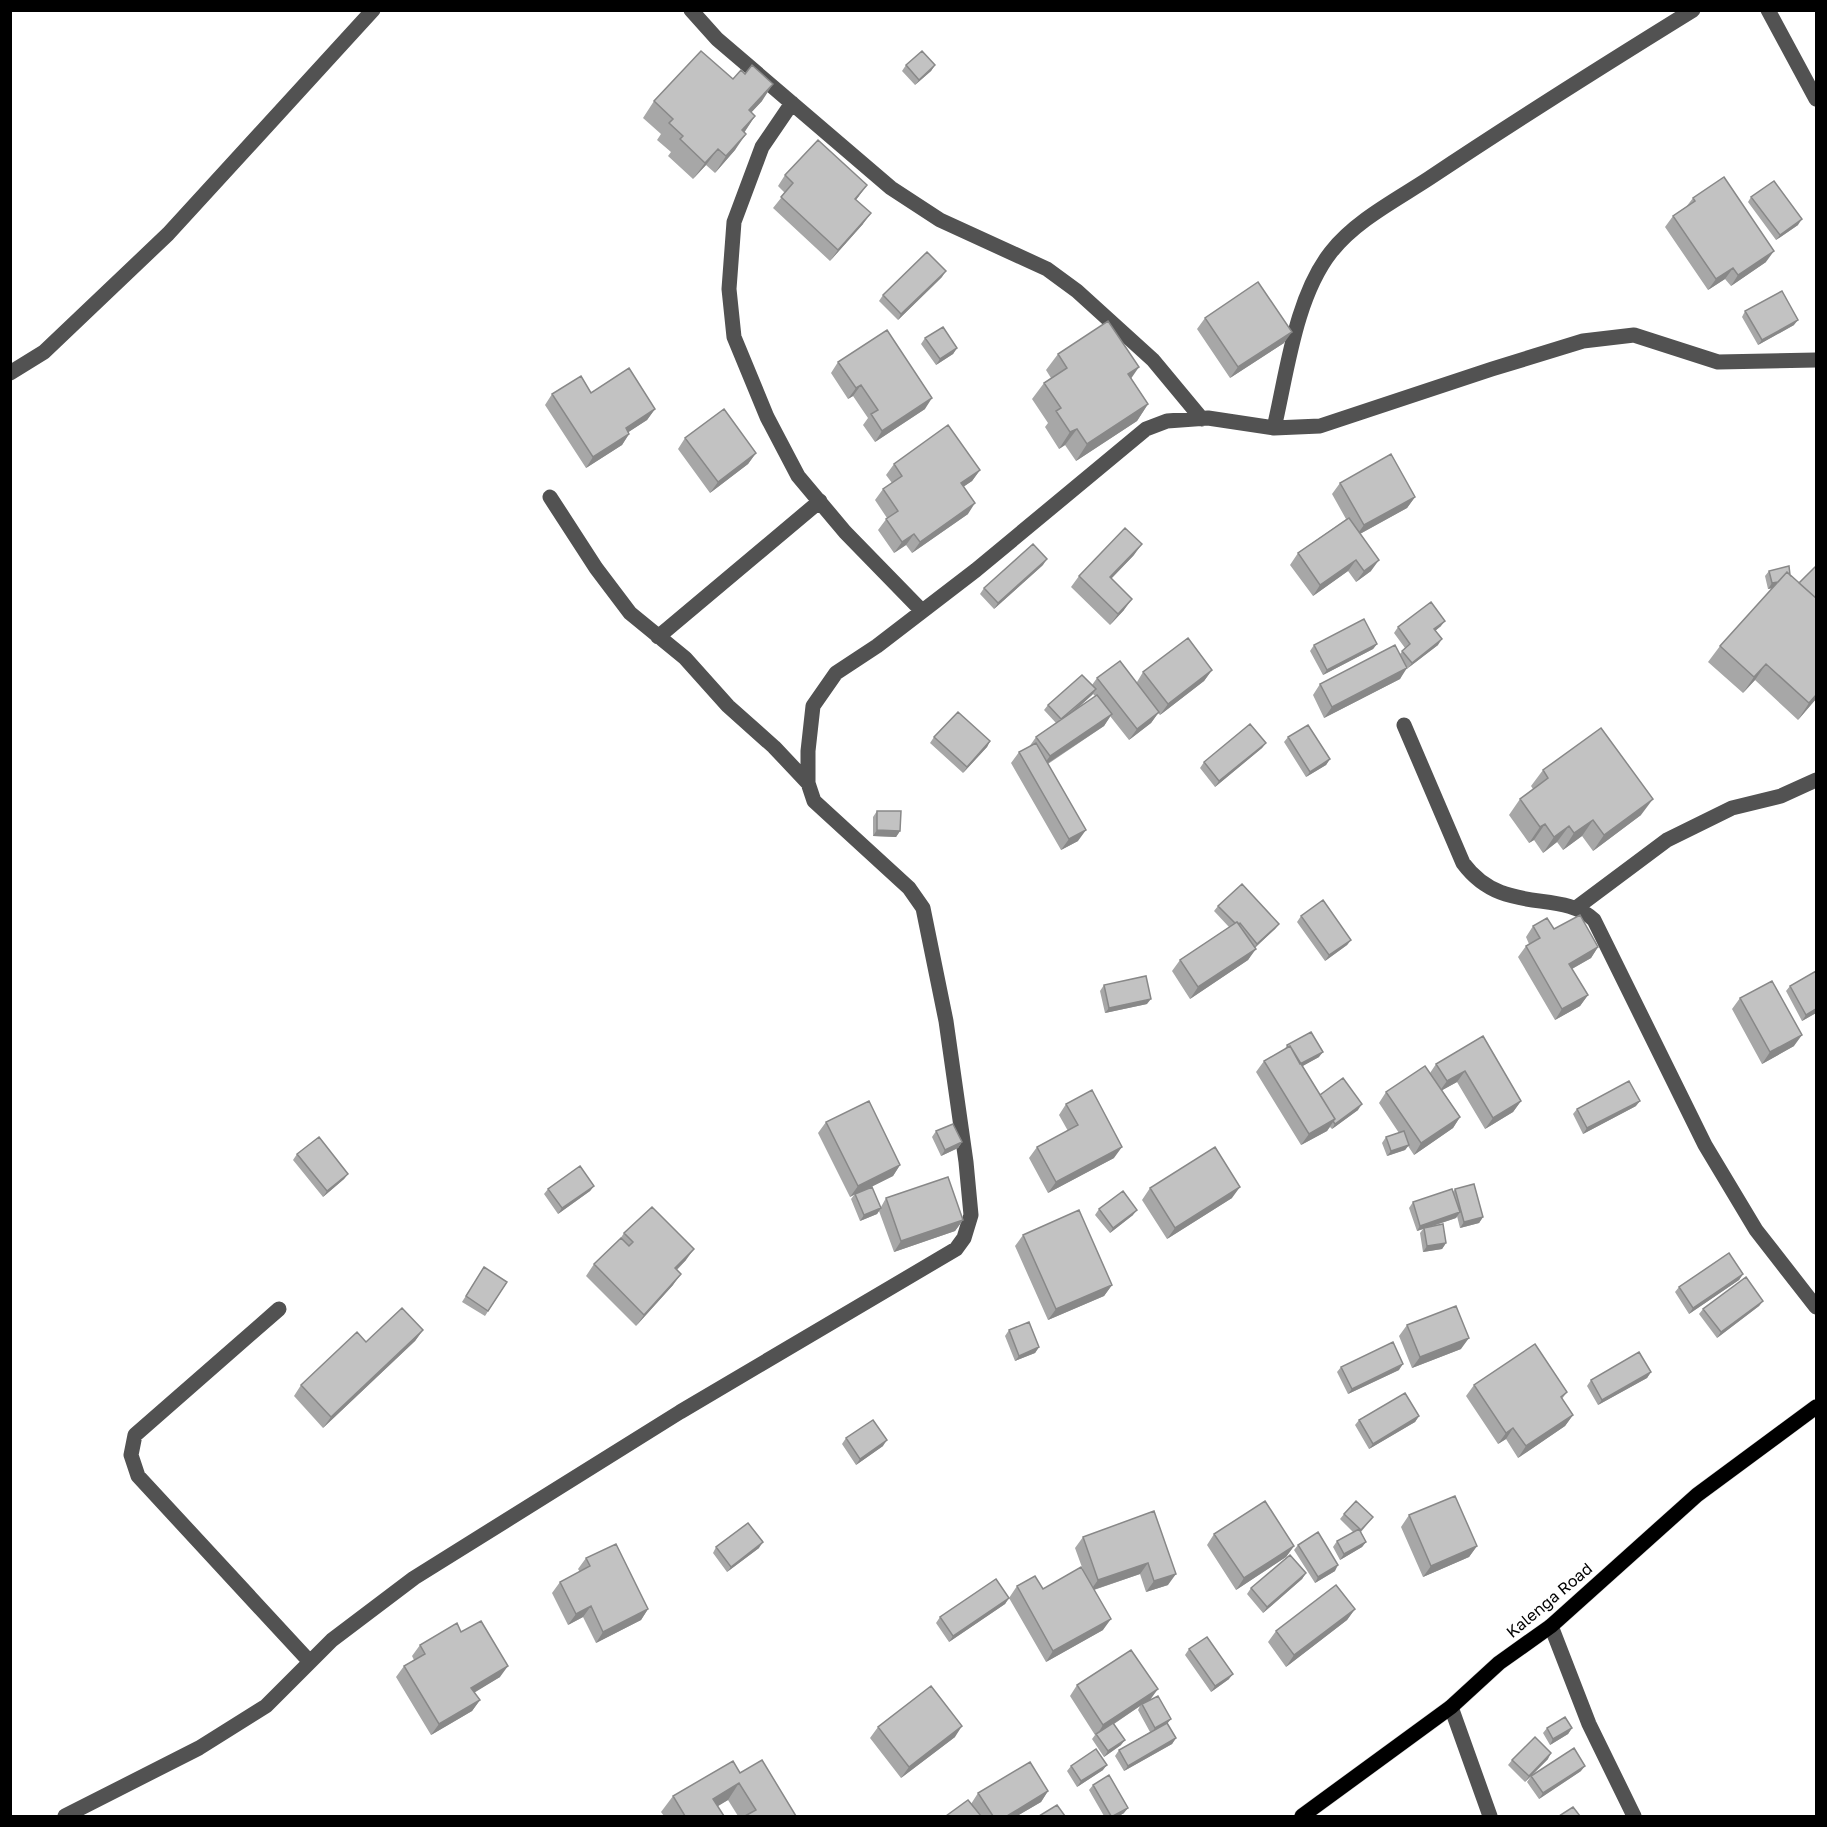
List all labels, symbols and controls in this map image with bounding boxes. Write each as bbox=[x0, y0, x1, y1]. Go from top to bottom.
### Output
street label: Kalenga Road bbox=[1502, 1558, 1596, 1642]

